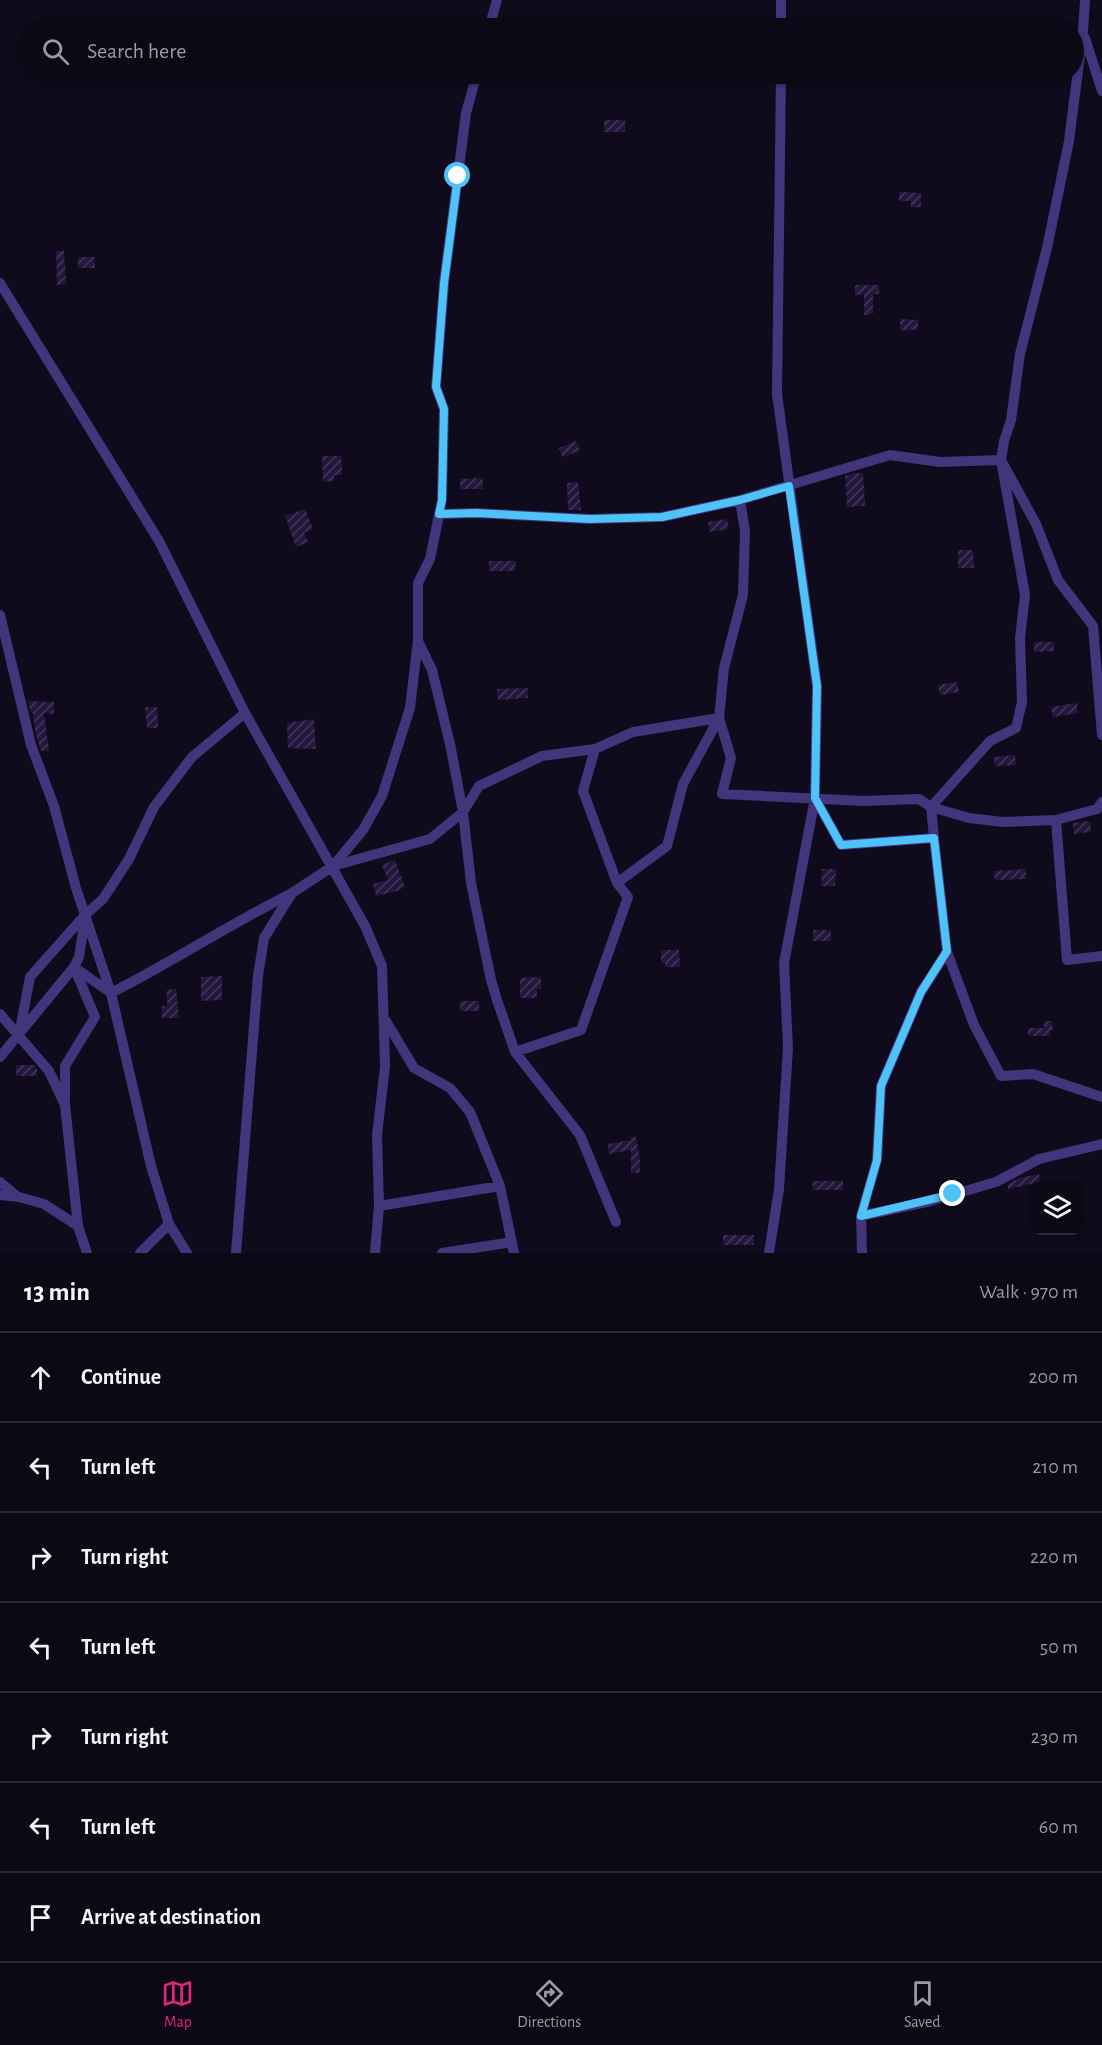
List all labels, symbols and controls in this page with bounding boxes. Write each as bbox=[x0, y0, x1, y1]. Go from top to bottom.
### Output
search box bbox=[18, 18, 1084, 84]
icon: search bbox=[39, 35, 72, 68]
text: Search here bbox=[87, 40, 186, 62]
route start bbox=[444, 162, 470, 188]
route end bbox=[939, 1180, 965, 1206]
map controls bbox=[1030, 1181, 1084, 1235]
button: layers bbox=[1030, 1181, 1084, 1235]
text: 13 min bbox=[24, 1279, 90, 1305]
text: Walk · 970 m bbox=[979, 1282, 1078, 1302]
icon: ahead bbox=[24, 1361, 57, 1394]
text: Continue bbox=[81, 1366, 161, 1388]
text: 200 m bbox=[1028, 1367, 1078, 1387]
icon: left bbox=[24, 1451, 57, 1484]
text: Turn left bbox=[81, 1456, 155, 1478]
text: 210 m bbox=[1032, 1457, 1078, 1477]
icon: right bbox=[24, 1541, 57, 1574]
text: Turn right bbox=[81, 1546, 168, 1568]
text: 220 m bbox=[1030, 1547, 1078, 1567]
icon: left bbox=[24, 1631, 57, 1664]
text: Turn left bbox=[81, 1636, 155, 1658]
text: 50 m bbox=[1040, 1637, 1078, 1657]
icon: right bbox=[24, 1721, 57, 1754]
text: Turn right bbox=[81, 1726, 168, 1748]
text: 230 m bbox=[1031, 1727, 1078, 1747]
icon: left bbox=[24, 1811, 57, 1844]
text: Turn left bbox=[81, 1816, 155, 1838]
text: 60 m bbox=[1039, 1817, 1078, 1837]
icon: arrive bbox=[24, 1901, 57, 1934]
text: Arrive at destination bbox=[81, 1906, 261, 1928]
tab: Map bbox=[161, 1977, 194, 2032]
tab: Directions bbox=[517, 1977, 581, 2032]
tab: Saved bbox=[904, 1977, 941, 2032]

